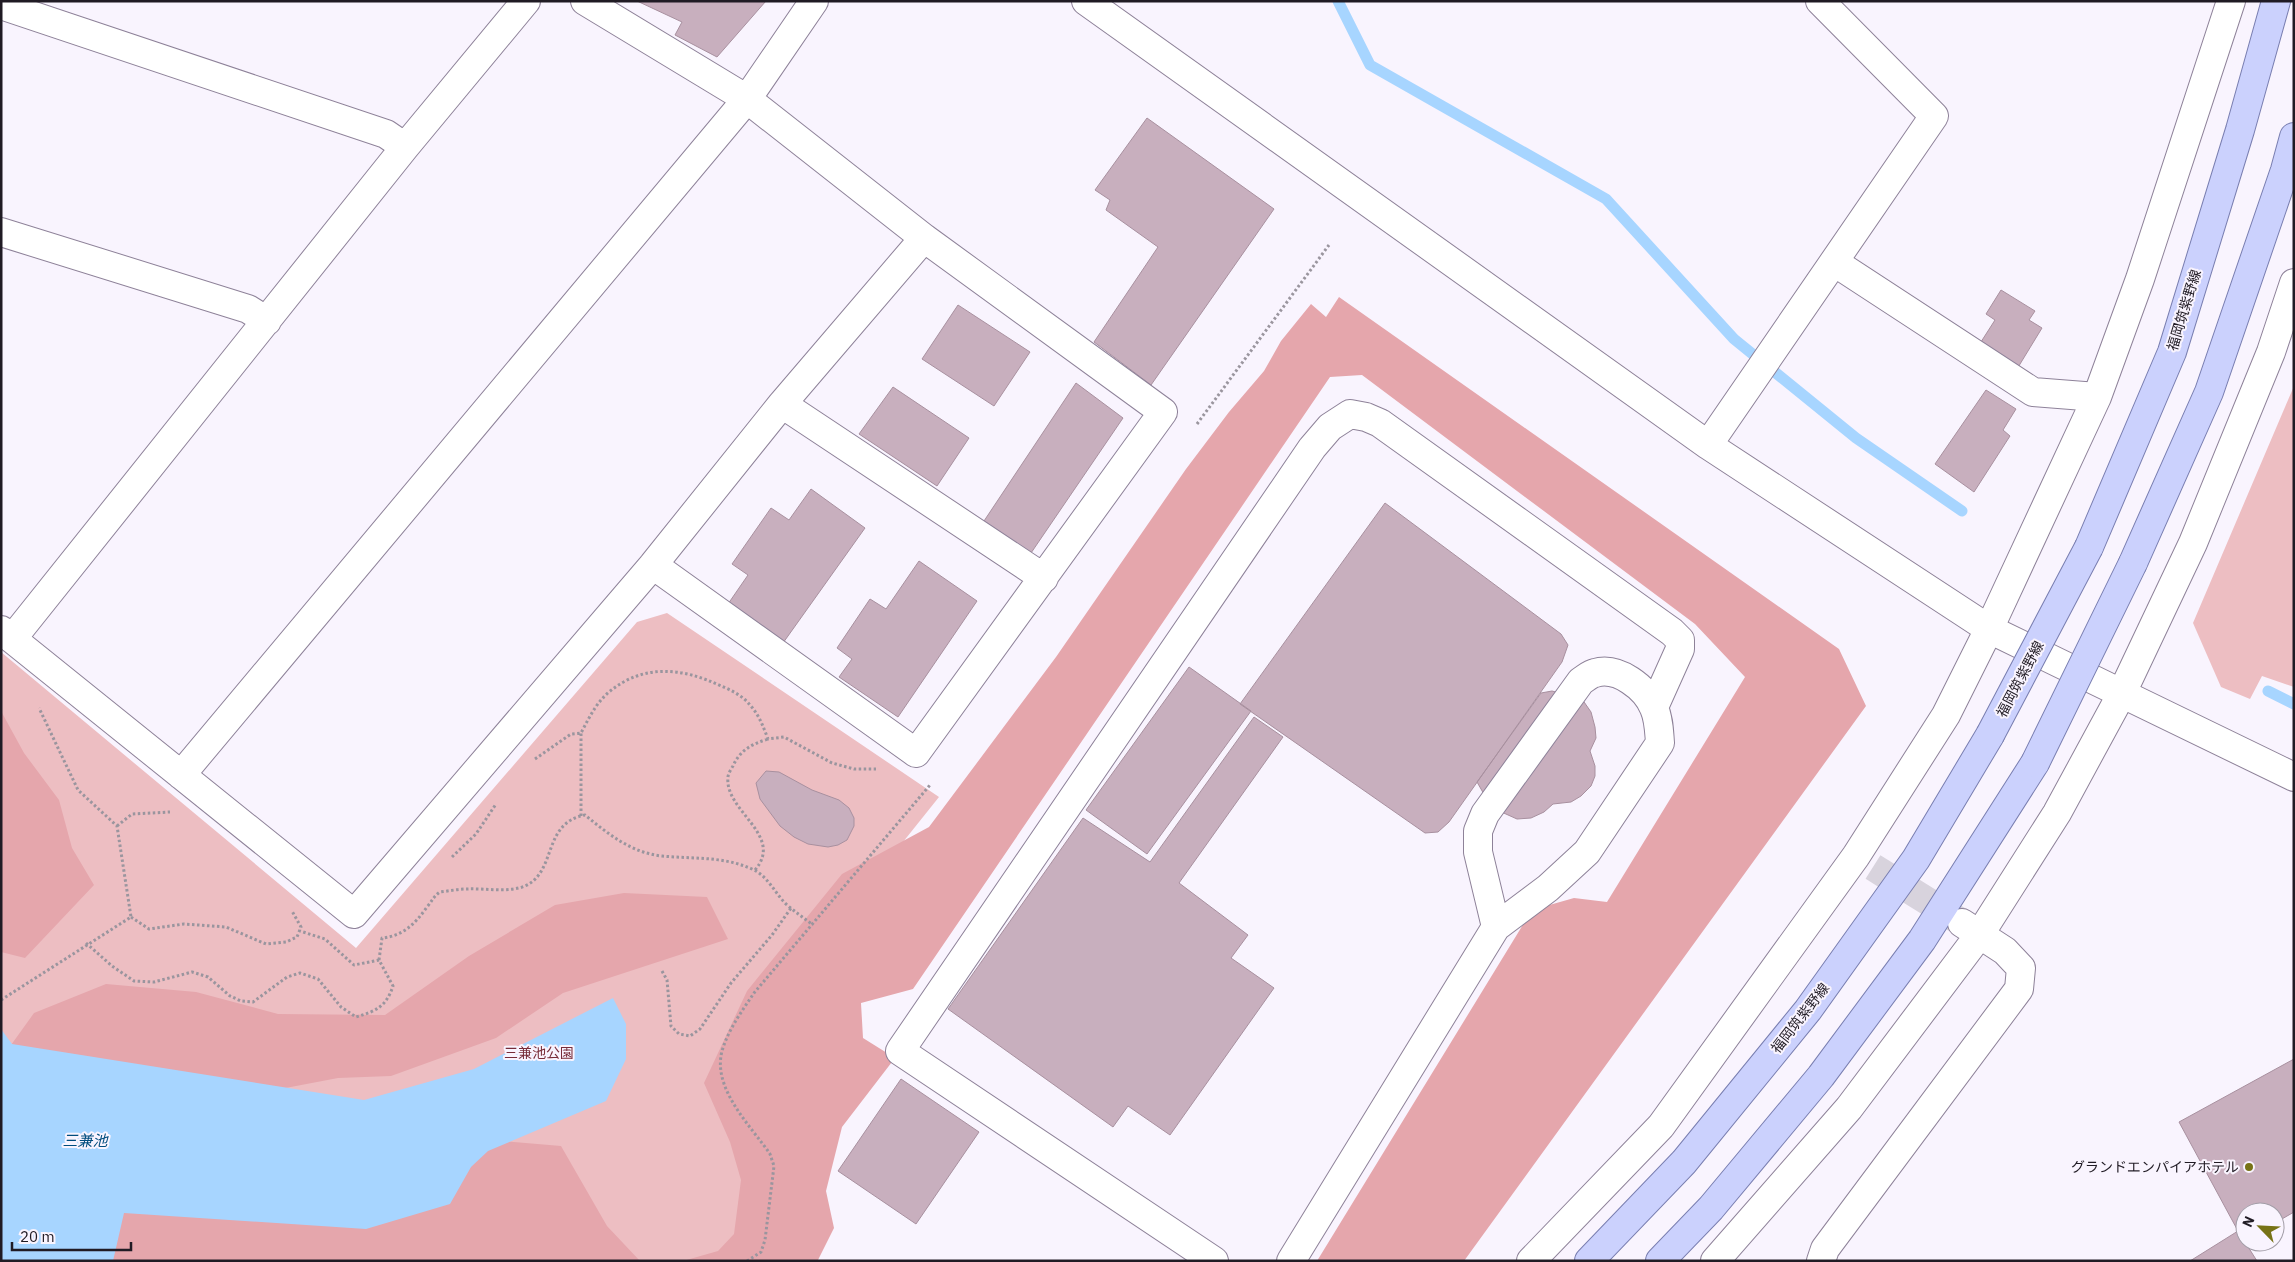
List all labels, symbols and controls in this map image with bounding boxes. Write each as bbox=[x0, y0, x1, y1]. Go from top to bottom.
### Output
street label: 福岡筑紫野線 bbox=[2163, 267, 2205, 353]
street label: 福岡筑紫野線 bbox=[1992, 638, 2048, 720]
street label: 福岡筑紫野線 bbox=[1767, 979, 1833, 1057]
park label: 三兼池公園 bbox=[504, 1044, 574, 1062]
water label: 三兼池 bbox=[62, 1131, 109, 1150]
place label: グランドエンパイアホテル bbox=[2071, 1158, 2239, 1176]
marker: グランドエンパイアホテル bbox=[2243, 1161, 2255, 1173]
north arrow bbox=[2235, 1202, 2285, 1252]
text: N bbox=[2238, 1213, 2258, 1230]
scale bar bbox=[12, 1220, 131, 1252]
text: 20 m bbox=[20, 1227, 55, 1246]

